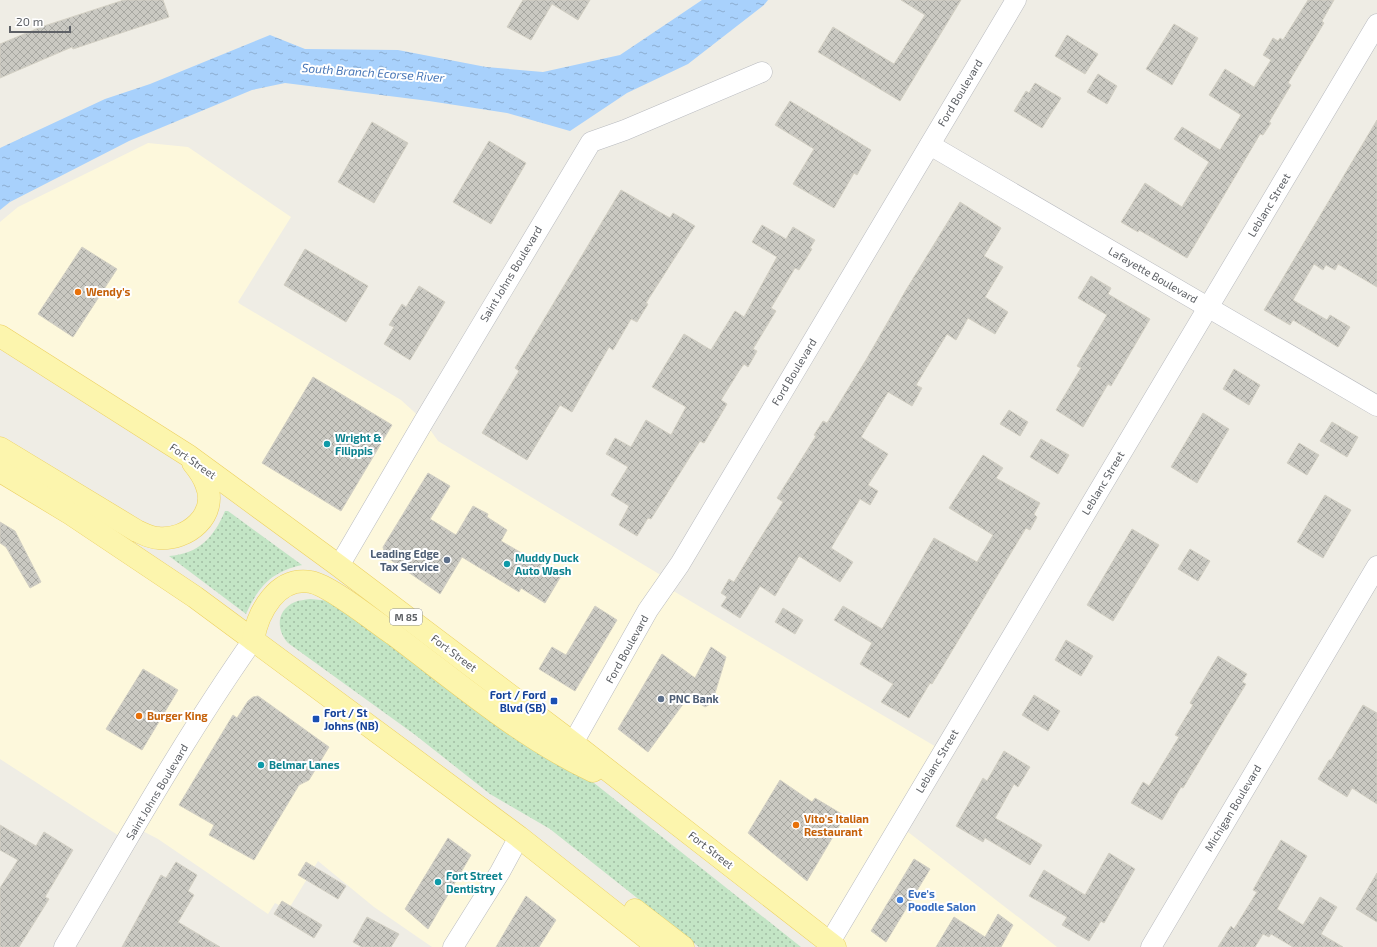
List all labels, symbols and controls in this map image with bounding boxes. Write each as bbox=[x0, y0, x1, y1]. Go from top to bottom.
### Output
scale bar bbox=[10, 8, 70, 34]
text: 20 m bbox=[16, 14, 43, 28]
street label: Ford Boulevard bbox=[934, 57, 985, 129]
water label: South Branch Ecorse River bbox=[301, 60, 445, 84]
street label: Leblanc Street bbox=[1244, 171, 1293, 239]
street label: Saint Johns Boulevard bbox=[477, 223, 544, 324]
street label: Lafayette Boulevard bbox=[1106, 244, 1200, 306]
place label: Wendy's bbox=[86, 285, 130, 299]
marker: Wendy's bbox=[73, 287, 83, 297]
street label: Ford Boulevard bbox=[768, 336, 819, 408]
place label: Wright & Filippis bbox=[335, 431, 382, 457]
marker: Wright & Filippis bbox=[322, 439, 332, 449]
street label: Fort Street bbox=[168, 440, 219, 481]
street label: Leblanc Street bbox=[1078, 449, 1127, 517]
place label: Leading Edge Tax Service bbox=[370, 547, 439, 573]
place label: Muddy Duck Auto Wash bbox=[515, 551, 580, 577]
marker: Leading Edge Tax Service bbox=[442, 555, 452, 565]
marker: Muddy Duck Auto Wash bbox=[502, 559, 512, 569]
road number: M 85 bbox=[390, 609, 422, 625]
street label: Ford Boulevard bbox=[602, 612, 651, 685]
street label: Fort Street bbox=[429, 631, 480, 674]
place label: Fort / Ford Blvd (SB) bbox=[490, 688, 546, 714]
place label: PNC Bank bbox=[669, 692, 720, 705]
marker: PNC Bank bbox=[656, 694, 666, 704]
marker: Fort / Ford Blvd (SB) bbox=[549, 696, 559, 706]
place label: Fort / St Johns (NB) bbox=[324, 706, 378, 732]
place label: Burger King bbox=[147, 709, 208, 722]
marker: Burger King bbox=[134, 711, 144, 721]
marker: Fort / St Johns (NB) bbox=[311, 714, 321, 724]
street label: Leblanc Street bbox=[912, 727, 961, 795]
street label: Saint Johns Boulevard bbox=[123, 741, 190, 842]
place label: Belmar Lanes bbox=[269, 758, 340, 771]
marker: Belmar Lanes bbox=[256, 760, 266, 770]
street label: Michigan Boulevard bbox=[1202, 762, 1264, 853]
place label: Vito's Italian Restaurant bbox=[804, 812, 869, 838]
marker: Vito's Italian Restaurant bbox=[791, 820, 801, 830]
street label: Fort Street bbox=[686, 828, 736, 871]
place label: Fort Street Dentistry bbox=[446, 869, 503, 896]
marker: Fort Street Dentistry bbox=[433, 877, 443, 887]
place label: Eve's Poodle Salon bbox=[908, 887, 976, 913]
marker: Eve's Poodle Salon bbox=[895, 895, 905, 905]

